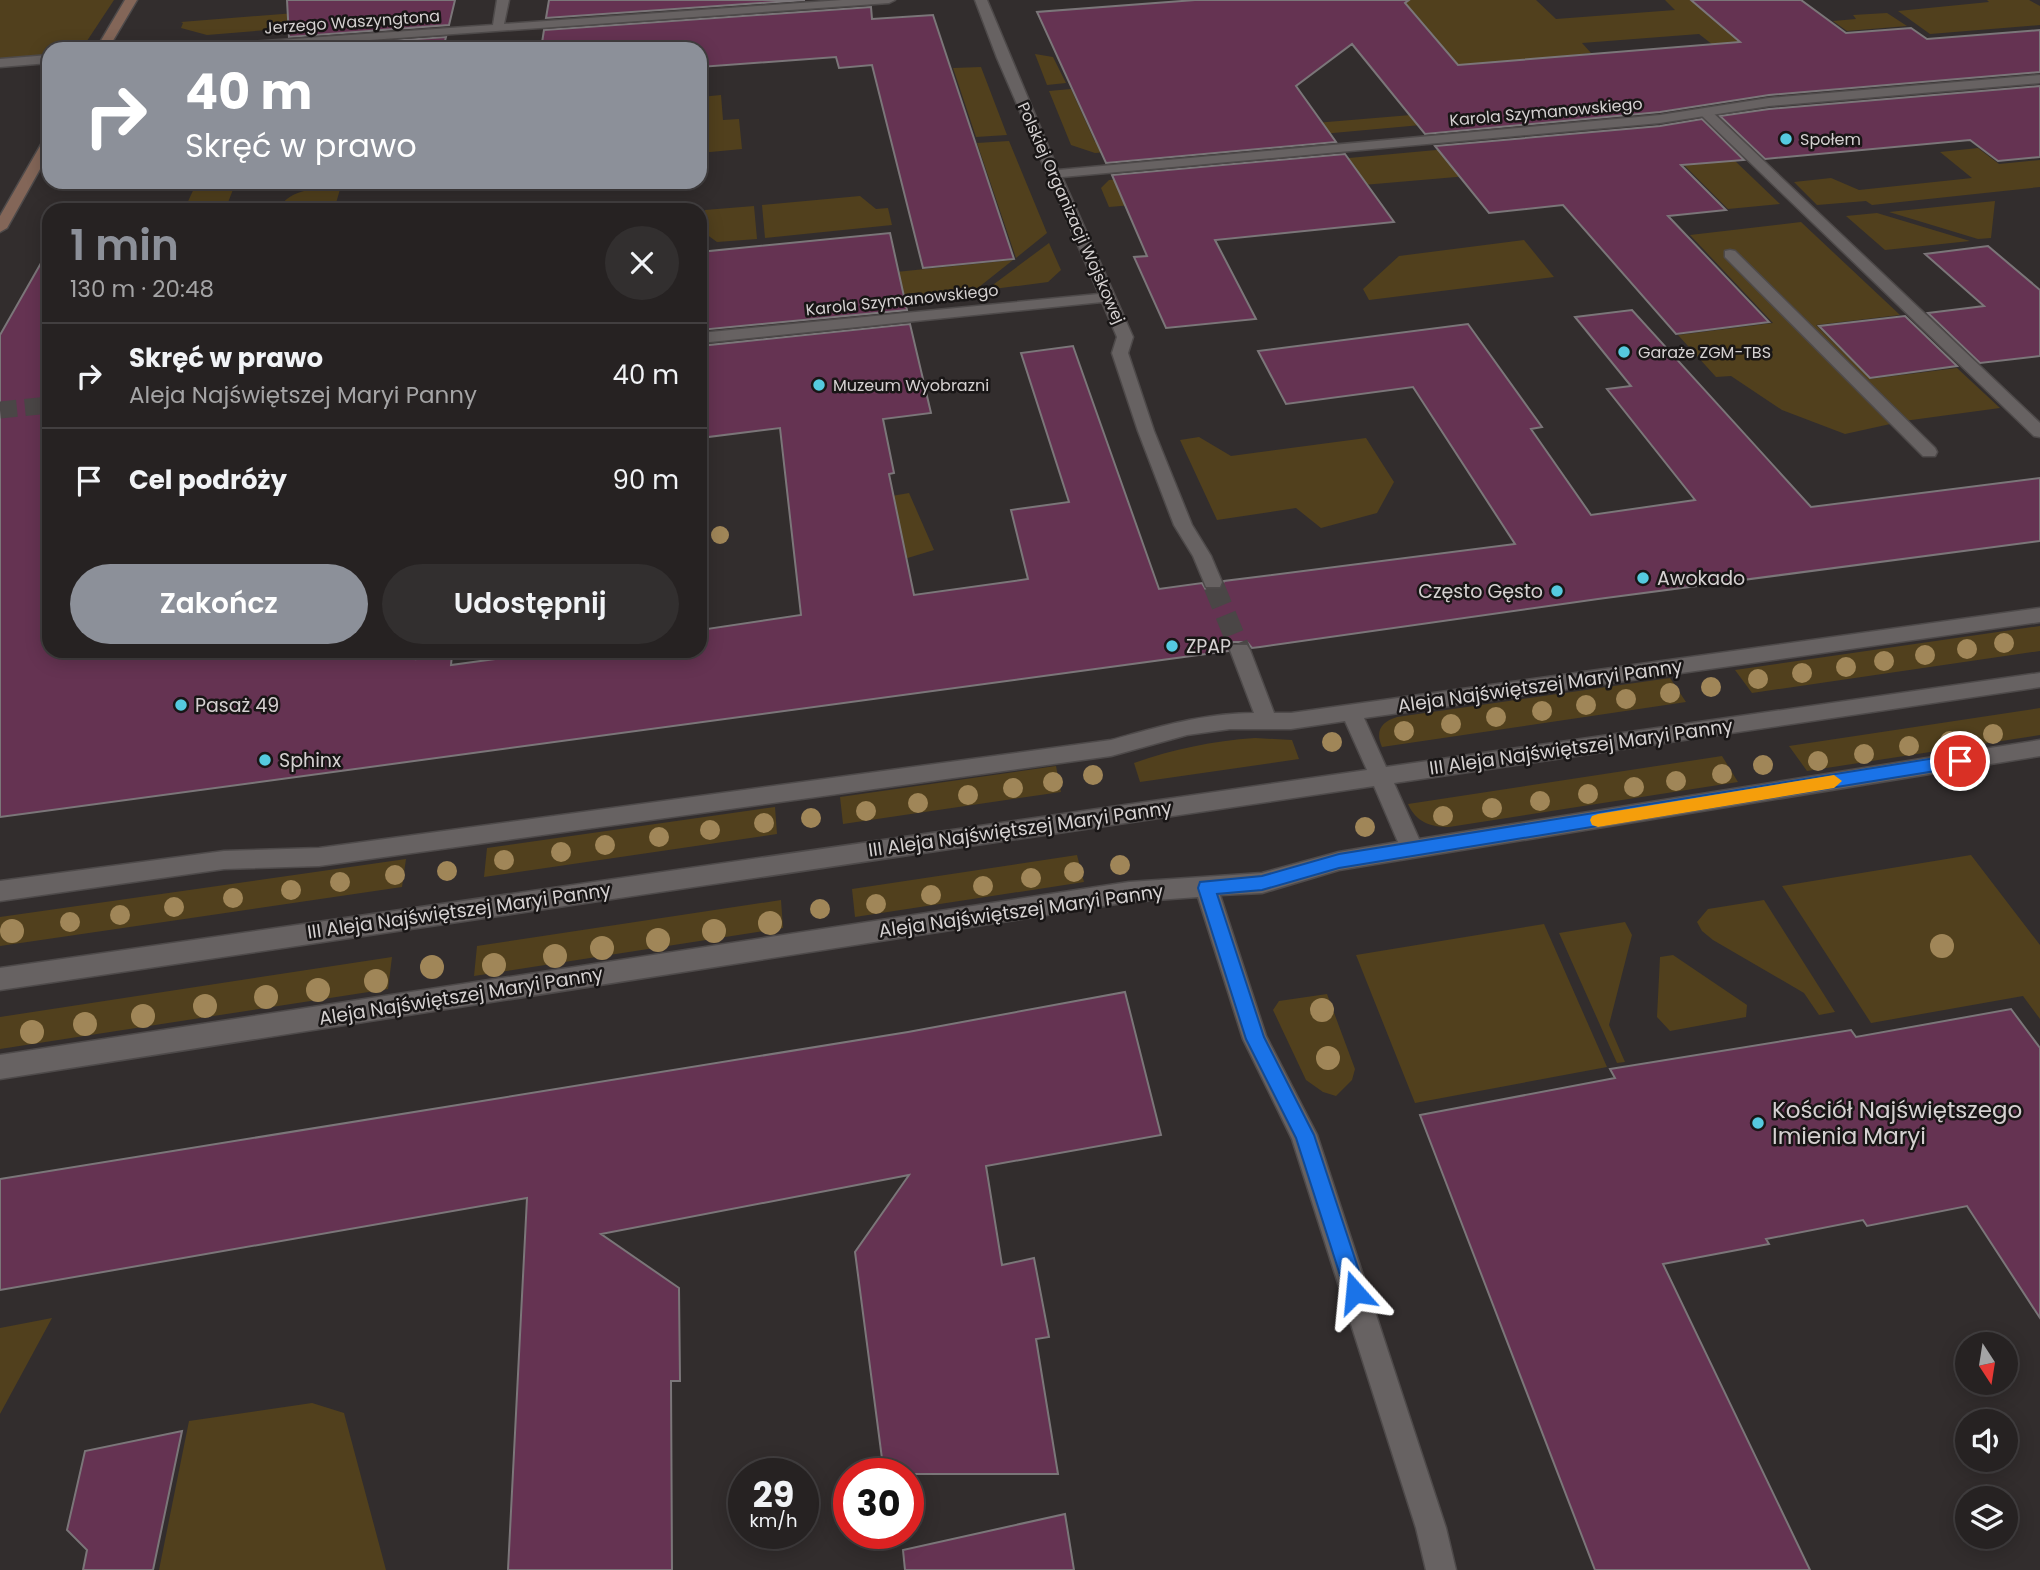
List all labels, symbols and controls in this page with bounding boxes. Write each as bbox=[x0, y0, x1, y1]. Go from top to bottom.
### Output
street label: Jerzego Waszyngtona bbox=[263, 4, 441, 40]
text: 40 m bbox=[185, 58, 312, 126]
icon: right bbox=[70, 70, 161, 161]
street label: Karola Szymanowskiego bbox=[1449, 92, 1643, 132]
street label: Polskiej Organizacji Wojskowej bbox=[1012, 99, 1130, 327]
text: Skręć w prawo bbox=[185, 123, 417, 168]
place label: Społem bbox=[1800, 128, 1861, 151]
marker: Społem bbox=[1778, 131, 1794, 147]
text: 1 min bbox=[70, 216, 179, 275]
button: close bbox=[605, 226, 679, 300]
text: 130 m · 20:48 bbox=[70, 273, 214, 305]
street label: Karola Szymanowskiego bbox=[804, 278, 1000, 322]
text: Skręć w prawo bbox=[129, 340, 323, 376]
place label: Garaże ZGM-TBS bbox=[1638, 341, 1771, 364]
marker: Garaże ZGM-TBS bbox=[1616, 344, 1632, 360]
icon: right bbox=[70, 357, 108, 395]
text: 40 m bbox=[613, 357, 679, 393]
place label: Muzeum Wyobrazni bbox=[833, 374, 989, 397]
marker: Muzeum Wyobrazni bbox=[811, 377, 827, 393]
text: Aleja Najświętszej Maryi Panny bbox=[129, 379, 477, 411]
icon: arrive bbox=[70, 462, 108, 500]
text: Cel podróży bbox=[129, 462, 287, 498]
text: 90 m bbox=[613, 462, 679, 498]
button: Zakończ bbox=[70, 564, 368, 644]
button: Udostępnij bbox=[382, 564, 679, 644]
place label: Awokado bbox=[1657, 565, 1745, 592]
marker: Awokado bbox=[1635, 570, 1651, 586]
place label: Często Gęsto bbox=[1418, 578, 1543, 605]
marker: Często Gęsto bbox=[1549, 583, 1565, 599]
place label: ZPAP bbox=[1186, 633, 1231, 660]
marker: ZPAP bbox=[1164, 638, 1180, 654]
street label: Aleja Najświętszej Maryi Panny bbox=[1396, 653, 1684, 719]
place label: Pasaż 49 bbox=[195, 692, 279, 719]
marker: Pasaż 49 bbox=[173, 697, 189, 713]
street label: III Aleja Najświętszej Maryi Panny bbox=[1427, 712, 1735, 782]
pin bbox=[1930, 731, 1990, 791]
icon: arrive bbox=[1941, 742, 1979, 780]
place label: Sphinx bbox=[279, 747, 341, 774]
marker: Sphinx bbox=[257, 752, 273, 768]
street label: III Aleja Najświętszej Maryi Panny bbox=[866, 794, 1174, 864]
street label: III Aleja Najświętszej Maryi Panny bbox=[305, 876, 613, 946]
street label: Aleja Najświętszej Maryi Panny bbox=[877, 878, 1165, 944]
street label: Aleja Najświętszej Maryi Panny bbox=[317, 960, 605, 1032]
place label: Kościół Najświętszego Imienia Maryi bbox=[1772, 1094, 2022, 1152]
marker: Kościół Najświętszego Imienia Maryi bbox=[1750, 1115, 1766, 1131]
position arrow bbox=[1318, 1255, 1392, 1329]
north arrow bbox=[1955, 1332, 2018, 1395]
map controls bbox=[1955, 1332, 2018, 1549]
button: sound bbox=[1955, 1409, 2018, 1472]
speed limit sign: 30 bbox=[833, 1458, 924, 1549]
text: 29 bbox=[753, 1470, 794, 1519]
button: layers bbox=[1955, 1486, 2018, 1549]
text: km/h bbox=[750, 1508, 797, 1533]

